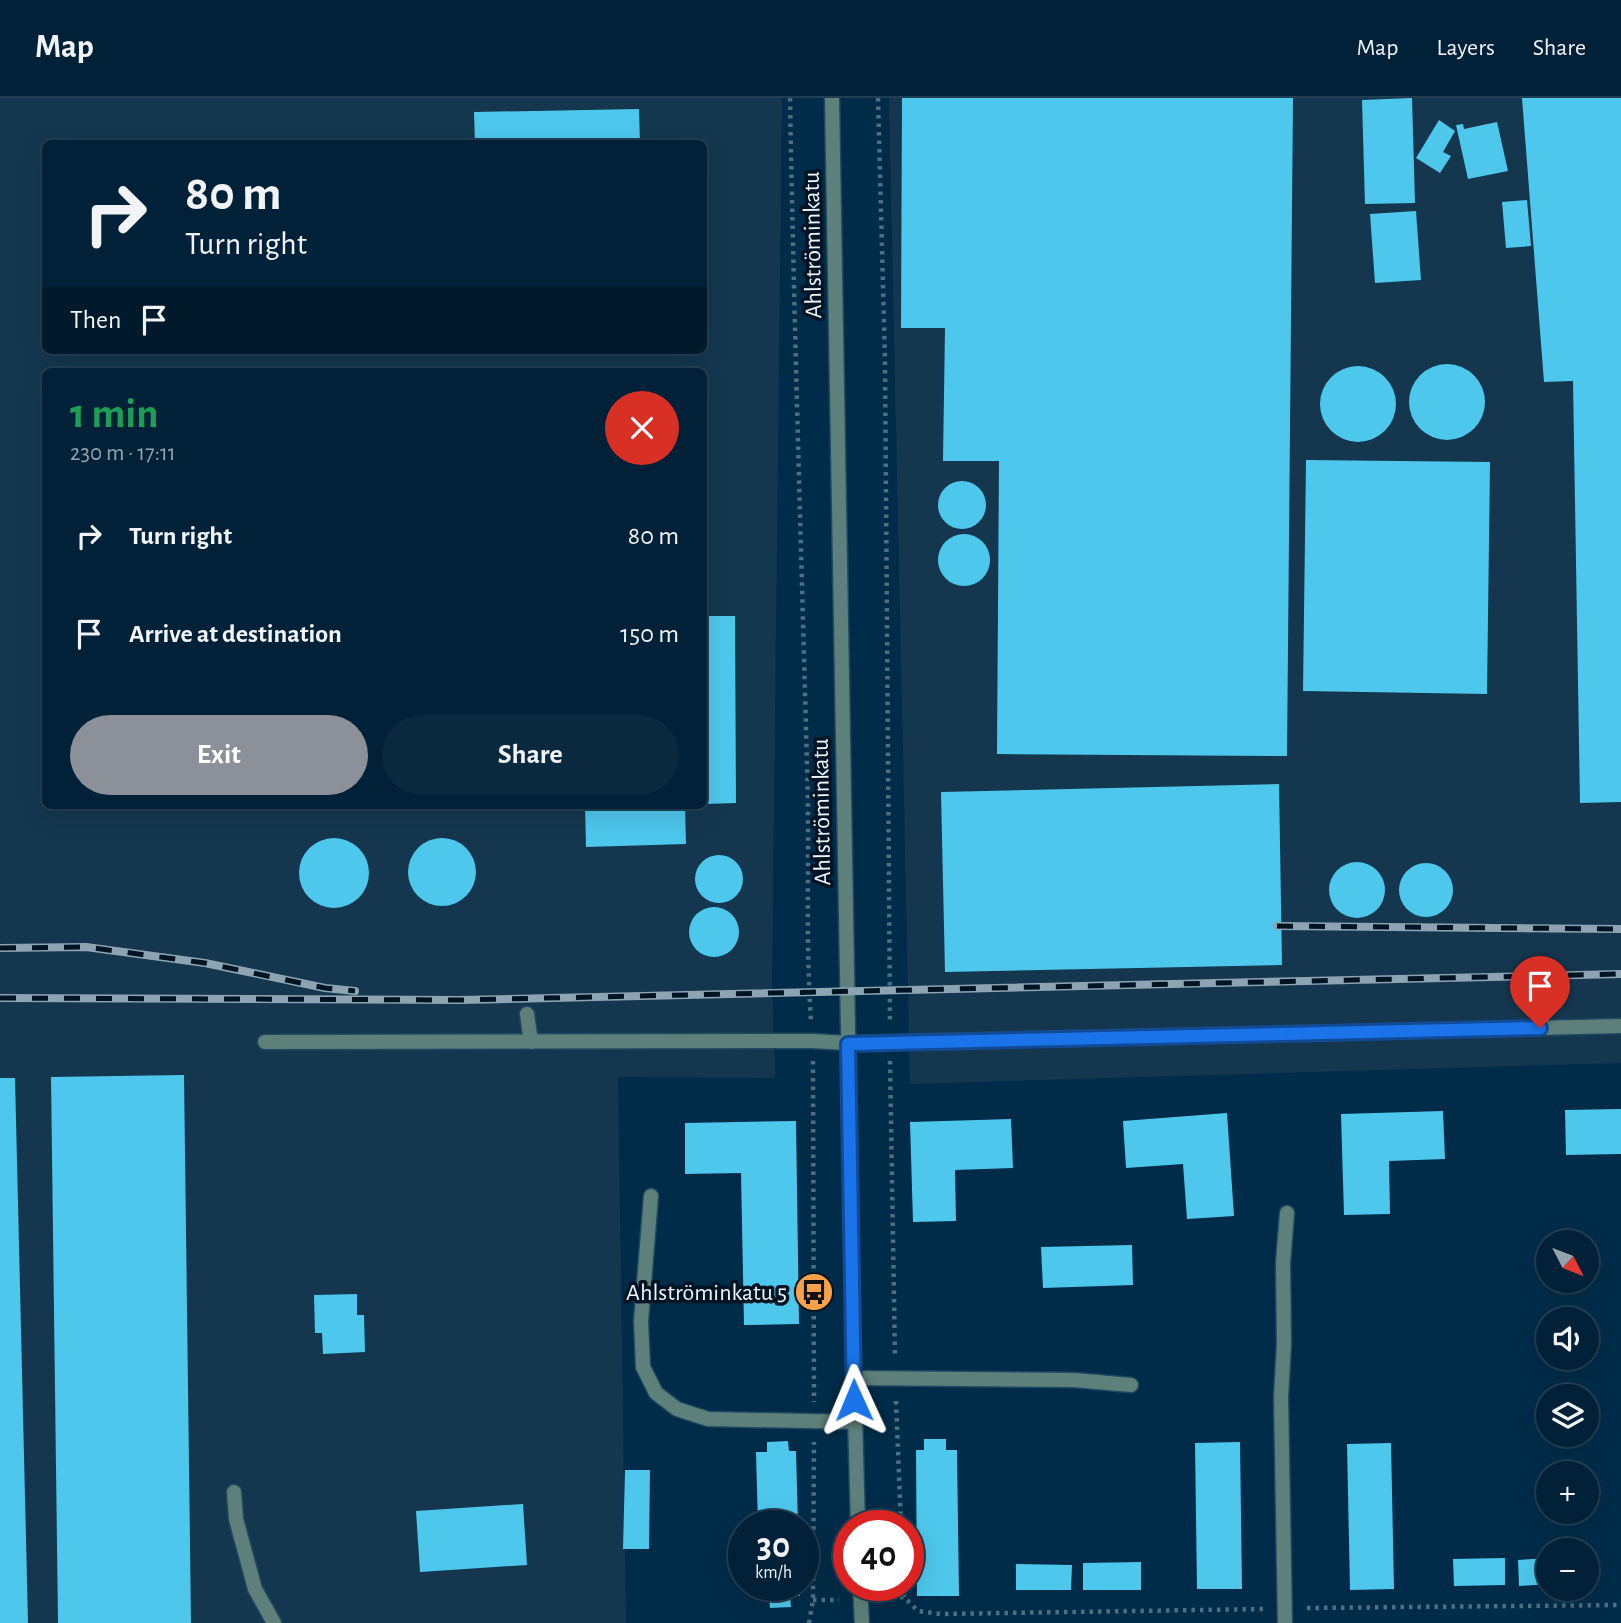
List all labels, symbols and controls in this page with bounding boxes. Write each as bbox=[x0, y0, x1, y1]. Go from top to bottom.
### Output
text: Map bbox=[35, 31, 94, 64]
text: Map bbox=[1356, 36, 1398, 60]
text: Layers bbox=[1436, 36, 1495, 60]
text: Share bbox=[1533, 36, 1586, 60]
icon: right bbox=[70, 168, 161, 259]
text: 80 m bbox=[185, 170, 282, 219]
street label: Ahlströminkatu bbox=[800, 171, 826, 319]
text: Turn right bbox=[185, 228, 307, 260]
icon: arrive bbox=[135, 301, 173, 339]
text: Then bbox=[70, 307, 121, 333]
button: close bbox=[605, 391, 679, 465]
text: 1 min bbox=[70, 393, 159, 435]
text: 230 m · 17:11 bbox=[70, 442, 176, 465]
icon: right bbox=[70, 517, 108, 555]
text: Turn right bbox=[129, 523, 232, 549]
text: 80 m bbox=[628, 523, 679, 549]
icon: arrive bbox=[70, 615, 108, 653]
text: Arrive at destination bbox=[129, 621, 342, 647]
text: 150 m bbox=[620, 621, 679, 647]
button: Exit bbox=[70, 715, 368, 795]
button: Share bbox=[382, 715, 679, 795]
street label: Ahlströminkatu bbox=[809, 738, 835, 886]
pin bbox=[1510, 956, 1570, 1028]
icon: arrive bbox=[1521, 967, 1559, 1005]
north arrow bbox=[1536, 1230, 1600, 1293]
map controls bbox=[1536, 1230, 1599, 1601]
bus stop icon: Ahlströminkatu 5 bbox=[793, 1271, 835, 1313]
place label: Ahlströminkatu 5 bbox=[626, 1281, 787, 1305]
button: sound bbox=[1536, 1307, 1599, 1370]
position arrow bbox=[817, 1363, 891, 1437]
button: layers bbox=[1536, 1384, 1599, 1447]
button: + bbox=[1536, 1461, 1599, 1524]
speed limit sign: 40 bbox=[833, 1510, 924, 1601]
text: 30 bbox=[757, 1529, 790, 1564]
button: − bbox=[1536, 1538, 1599, 1601]
text: km/h bbox=[755, 1564, 792, 1582]

